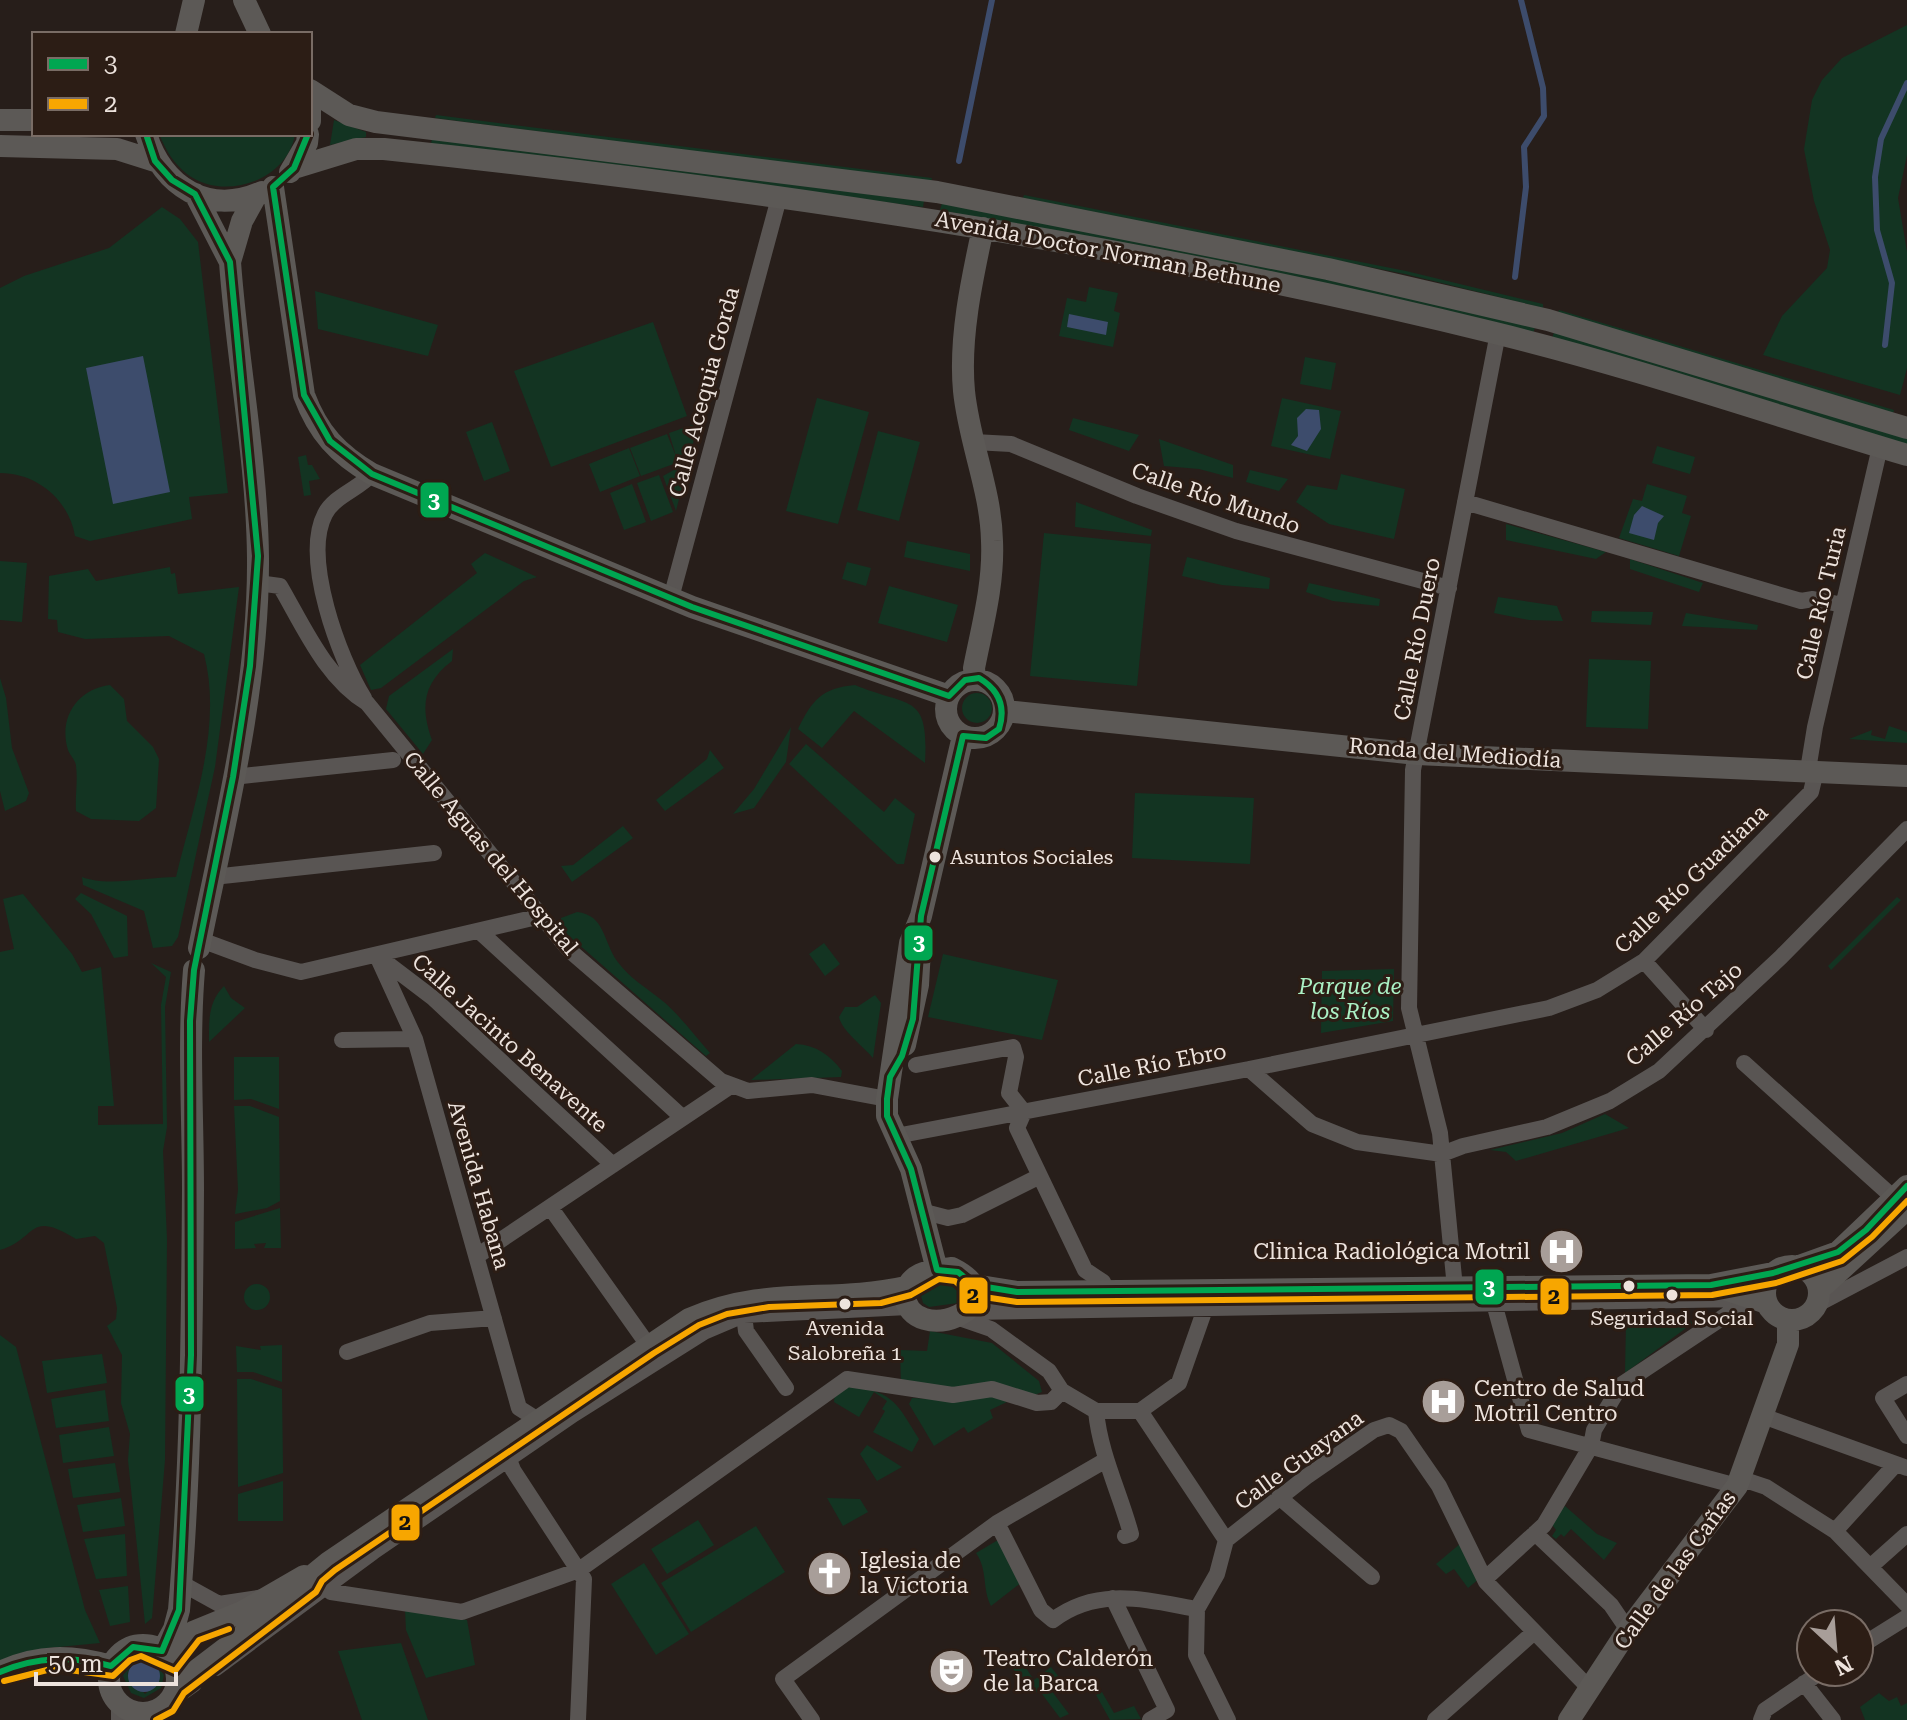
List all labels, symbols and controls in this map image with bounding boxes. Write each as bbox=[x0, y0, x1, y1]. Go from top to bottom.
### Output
legend bbox=[32, 32, 312, 136]
text: 3 bbox=[104, 50, 117, 78]
text: 2 bbox=[104, 90, 117, 118]
street label: Avenida Doctor Norman Bethune bbox=[933, 206, 1283, 298]
street label: Calle Acequia Gorda bbox=[664, 284, 744, 500]
street label: Calle Río Mundo bbox=[1128, 457, 1304, 539]
line badge: 3 bbox=[419, 481, 450, 519]
text: 3 bbox=[428, 488, 440, 513]
street label: Calle Río Turia bbox=[1791, 524, 1851, 682]
street label: Calle Río Duero bbox=[1389, 555, 1445, 723]
street label: Ronda del Mediodía bbox=[1348, 733, 1562, 773]
street label: Calle Aguas del Hospital bbox=[399, 746, 583, 960]
street label: Calle Río Guadiana bbox=[1609, 800, 1773, 958]
place label: Asuntos Sociales bbox=[950, 845, 1113, 869]
marker: Asuntos Sociales bbox=[927, 849, 943, 865]
line badge: 3 bbox=[903, 924, 934, 962]
text: 3 bbox=[913, 930, 925, 955]
street label: Calle Jacinto Benavente bbox=[407, 949, 613, 1137]
street label: Calle Río Tajo bbox=[1621, 957, 1747, 1071]
park label: Parque de los Ríos bbox=[1297, 974, 1402, 1024]
street label: Calle Río Ebro bbox=[1076, 1038, 1228, 1092]
street label: Avenida Habana bbox=[443, 1098, 515, 1272]
hospital icon: Clinica Radiológica Motril bbox=[1537, 1227, 1585, 1275]
place label: Clinica Radiológica Motril bbox=[1253, 1239, 1530, 1264]
line badge: 3 bbox=[1474, 1268, 1505, 1306]
text: 3 bbox=[1483, 1275, 1495, 1300]
line badge: 2 bbox=[958, 1276, 989, 1315]
line badge: 2 bbox=[1539, 1277, 1570, 1316]
unlabelled marker bbox=[1621, 1278, 1637, 1294]
text: 2 bbox=[967, 1283, 979, 1308]
text: 2 bbox=[1548, 1284, 1560, 1309]
marker: Seguridad Social bbox=[1664, 1287, 1680, 1303]
marker: Avenida Salobreña 1 bbox=[837, 1296, 853, 1312]
place label: Seguridad Social bbox=[1590, 1306, 1754, 1330]
place label: Avenida Salobreña 1 bbox=[788, 1316, 902, 1365]
line badge: 3 bbox=[174, 1375, 205, 1413]
place label: Centro de Salud Motril Centro bbox=[1474, 1376, 1644, 1426]
hospital icon: Centro de Salud Motril Centro bbox=[1419, 1377, 1467, 1425]
text: 3 bbox=[183, 1382, 195, 1407]
street label: Calle Guayana bbox=[1230, 1405, 1368, 1515]
street label: Calle de las Cañas bbox=[1609, 1486, 1741, 1654]
line badge: 2 bbox=[390, 1503, 421, 1542]
text: 2 bbox=[399, 1510, 411, 1535]
place label: Iglesia de la Victoria bbox=[860, 1548, 969, 1598]
church icon: Iglesia de la Victoria bbox=[805, 1549, 853, 1597]
north arrow bbox=[1795, 1608, 1875, 1688]
scale bar bbox=[36, 1636, 176, 1686]
place label: Teatro Calderón de la Barca bbox=[983, 1646, 1153, 1696]
theatre icon: Teatro Calderón de la Barca bbox=[928, 1647, 976, 1695]
text: 50 m bbox=[48, 1650, 103, 1678]
text: N bbox=[1830, 1651, 1857, 1680]

